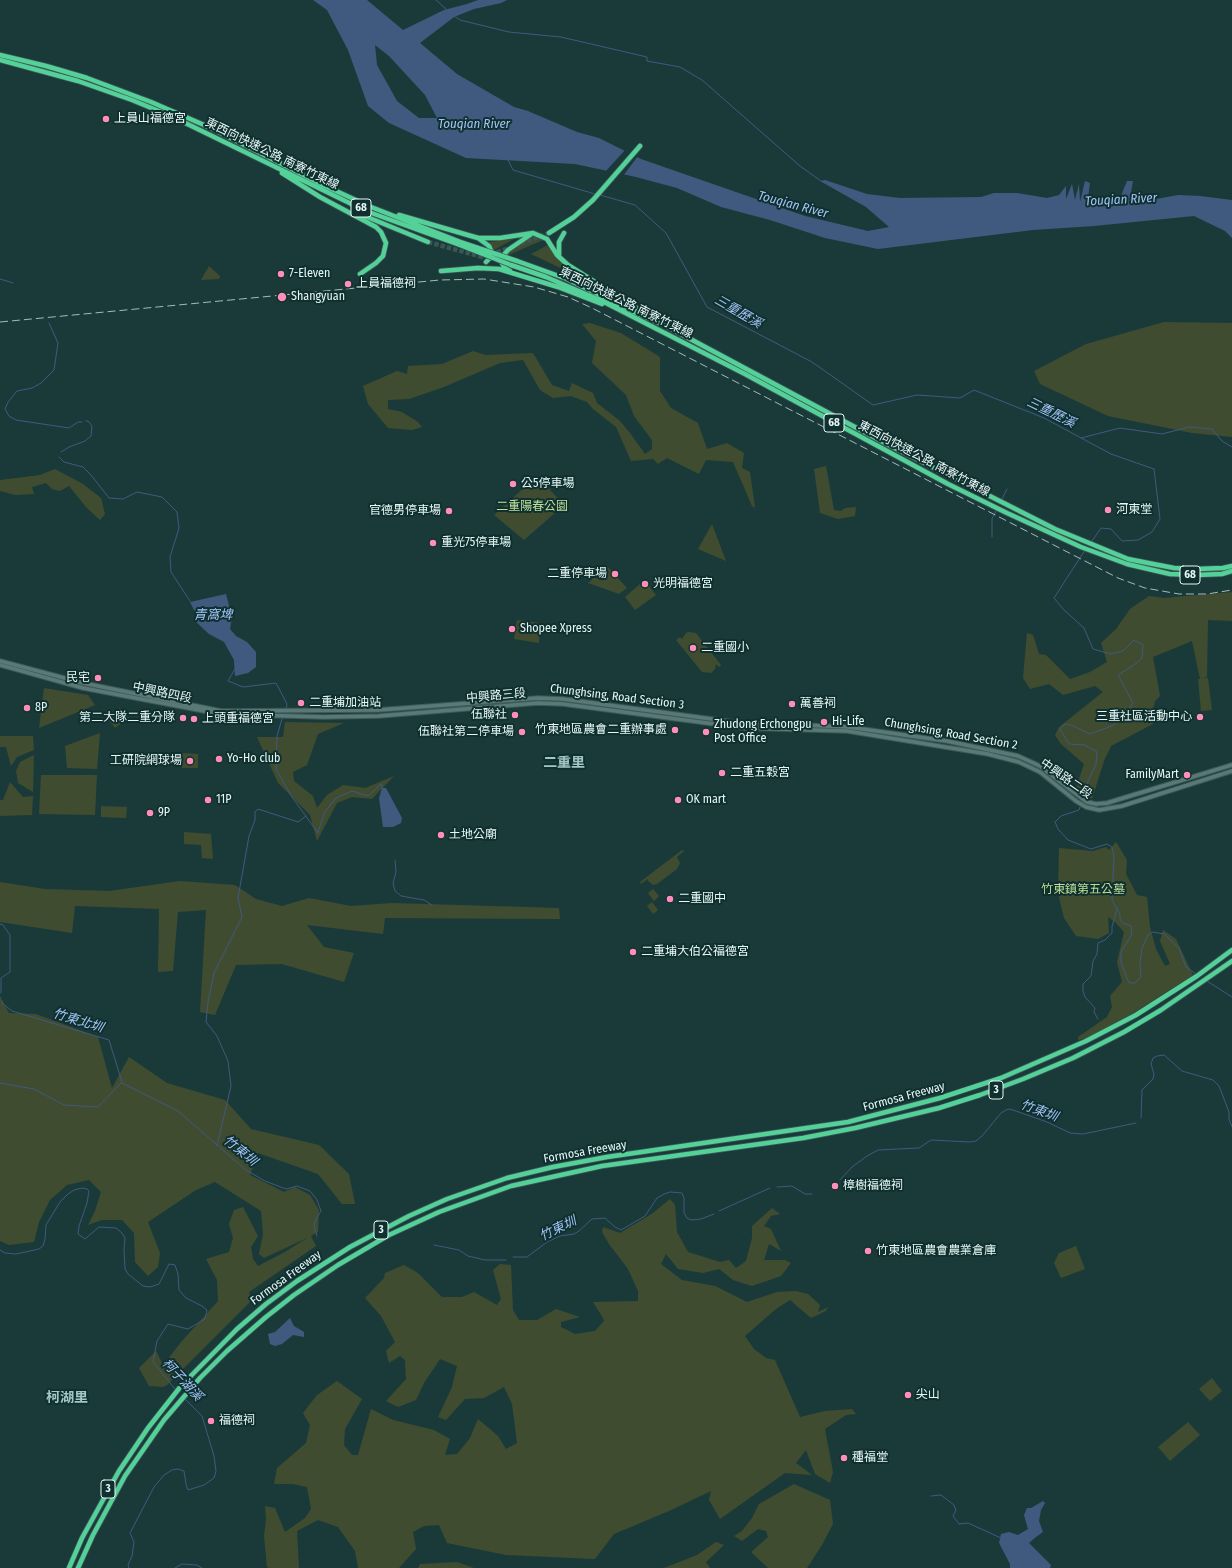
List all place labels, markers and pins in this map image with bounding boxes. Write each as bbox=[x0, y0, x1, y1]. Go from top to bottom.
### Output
place label: 上員山福德宮 bbox=[114, 112, 186, 126]
marker: 上員山福德宮 bbox=[101, 114, 111, 124]
place label: 7-Eleven bbox=[289, 267, 330, 281]
marker: 7-Eleven bbox=[276, 269, 286, 279]
place label: 上員福德祠 bbox=[356, 277, 416, 291]
marker: 上員福德祠 bbox=[343, 279, 353, 289]
place label: Shangyuan bbox=[291, 290, 345, 304]
marker: Shangyuan bbox=[276, 291, 288, 303]
place label: 公5停車場 bbox=[521, 477, 575, 491]
marker: 公5停車場 bbox=[508, 479, 518, 489]
place label: 河東堂 bbox=[1116, 503, 1152, 517]
place label: 官德男停車場 bbox=[369, 504, 441, 518]
marker: 河東堂 bbox=[1103, 505, 1113, 515]
marker: 官德男停車場 bbox=[444, 506, 454, 516]
place label: 重光75停車場 bbox=[441, 536, 511, 550]
marker: 重光75停車場 bbox=[428, 538, 438, 548]
place label: 二重停車場 bbox=[547, 567, 607, 581]
marker: 二重停車場 bbox=[610, 569, 620, 579]
place label: 光明福德宮 bbox=[653, 577, 713, 591]
marker: 光明福德宮 bbox=[640, 579, 650, 589]
place label: Shopee Xpress bbox=[520, 622, 592, 636]
marker: Shopee Xpress bbox=[507, 624, 517, 634]
place label: 二重國小 bbox=[701, 641, 749, 655]
marker: 二重國小 bbox=[688, 643, 698, 653]
place label: 民宅 bbox=[66, 671, 90, 685]
marker: 民宅 bbox=[93, 673, 103, 683]
place label: 二重埔加油站 bbox=[309, 696, 381, 710]
place label: 萬善祠 bbox=[800, 697, 836, 711]
marker: 二重埔加油站 bbox=[296, 698, 306, 708]
marker: 萬善祠 bbox=[787, 699, 797, 709]
place label: 8P bbox=[35, 701, 47, 715]
marker: 8P bbox=[22, 703, 32, 713]
place label: 伍聯社 bbox=[471, 708, 507, 722]
marker: 伍聯社 bbox=[510, 710, 520, 720]
place label: 三重社區活動中心 bbox=[1096, 710, 1192, 724]
place label: 第二大隊二重分隊 bbox=[79, 711, 175, 725]
place label: 上頭重福德宮 bbox=[202, 712, 274, 726]
marker: 三重社區活動中心 bbox=[1195, 712, 1205, 722]
marker: 第二大隊二重分隊 bbox=[178, 713, 188, 723]
marker: 上頭重福德宮 bbox=[189, 714, 199, 724]
place label: Hi-Life bbox=[832, 715, 865, 729]
marker: Hi-Life bbox=[819, 717, 829, 727]
place label: Zhudong Erchongpu Post Office bbox=[714, 718, 812, 746]
place label: 竹東地區農會二重辦事處 bbox=[535, 723, 667, 737]
place label: 伍聯社第二停車場 bbox=[418, 725, 514, 739]
marker: 竹東地區農會二重辦事處 bbox=[670, 725, 680, 735]
marker: 伍聯社第二停車場 bbox=[517, 727, 527, 737]
marker: Zhudong Erchongpu Post Office bbox=[701, 727, 711, 737]
place label: Yo-Ho club bbox=[227, 752, 280, 766]
place label: 工研院網球場 bbox=[110, 754, 182, 768]
marker: Yo-Ho club bbox=[214, 754, 224, 764]
marker: 工研院網球場 bbox=[185, 756, 195, 766]
place label: 二重五穀宮 bbox=[730, 766, 790, 780]
marker: 二重五穀宮 bbox=[717, 768, 727, 778]
place label: FamilyMart bbox=[1125, 768, 1179, 782]
marker: FamilyMart bbox=[1182, 770, 1192, 780]
place label: 11P bbox=[216, 793, 231, 807]
place label: OK mart bbox=[686, 793, 726, 807]
marker: 11P bbox=[203, 795, 213, 805]
marker: OK mart bbox=[673, 795, 683, 805]
place label: 9P bbox=[158, 806, 170, 820]
marker: 9P bbox=[145, 808, 155, 818]
place label: 土地公廟 bbox=[449, 828, 497, 842]
marker: 土地公廟 bbox=[436, 830, 446, 840]
place label: 二重國中 bbox=[678, 892, 726, 906]
marker: 二重國中 bbox=[665, 894, 675, 904]
place label: 二重埔大伯公福德宮 bbox=[641, 945, 749, 959]
marker: 二重埔大伯公福德宮 bbox=[628, 947, 638, 957]
place label: 樟樹福德祠 bbox=[843, 1179, 903, 1193]
marker: 樟樹福德祠 bbox=[830, 1181, 840, 1191]
place label: 竹東地區農會農業倉庫 bbox=[876, 1244, 996, 1258]
marker: 竹東地區農會農業倉庫 bbox=[863, 1246, 873, 1256]
place label: 尖山 bbox=[916, 1388, 940, 1402]
marker: 尖山 bbox=[903, 1390, 913, 1400]
place label: 福德祠 bbox=[219, 1414, 255, 1428]
marker: 福德祠 bbox=[206, 1416, 216, 1426]
place label: 種福堂 bbox=[852, 1451, 888, 1465]
marker: 種福堂 bbox=[839, 1453, 849, 1463]

